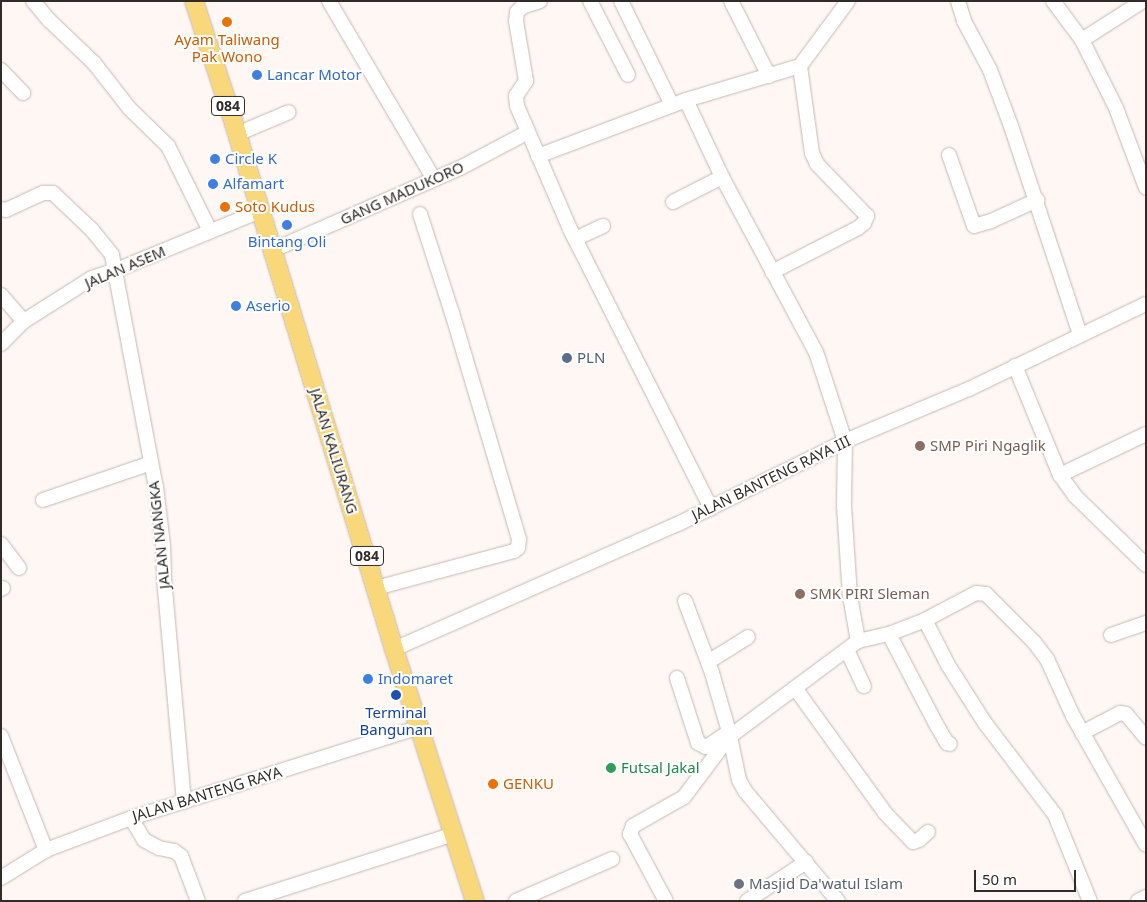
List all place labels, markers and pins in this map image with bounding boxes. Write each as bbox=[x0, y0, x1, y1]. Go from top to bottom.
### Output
marker: Ayam Taliwang Pak Wono bbox=[221, 16, 233, 28]
place label: Ayam Taliwang Pak Wono bbox=[174, 30, 280, 65]
place label: Lancar Motor bbox=[267, 66, 362, 84]
marker: Lancar Motor bbox=[251, 69, 263, 81]
place label: Circle K bbox=[225, 150, 277, 168]
marker: Circle K bbox=[209, 153, 221, 165]
place label: Alfamart bbox=[223, 175, 284, 193]
marker: Alfamart bbox=[207, 178, 219, 190]
place label: Soto Kudus bbox=[235, 198, 315, 216]
marker: Soto Kudus bbox=[219, 201, 231, 213]
marker: Bintang Oli bbox=[281, 219, 293, 231]
place label: Bintang Oli bbox=[248, 233, 326, 251]
place label: Aserio bbox=[246, 297, 290, 315]
marker: Aserio bbox=[230, 300, 242, 312]
place label: PLN bbox=[577, 349, 605, 367]
marker: PLN bbox=[561, 352, 573, 364]
place label: SMP Piri Ngaglik bbox=[930, 437, 1046, 455]
marker: SMP Piri Ngaglik bbox=[914, 440, 926, 452]
place label: SMK PIRI Sleman bbox=[810, 585, 930, 603]
marker: SMK PIRI Sleman bbox=[794, 588, 806, 600]
place label: Indomaret bbox=[378, 670, 453, 688]
marker: Indomaret bbox=[362, 673, 374, 685]
marker: Terminal Bangunan bbox=[390, 689, 402, 701]
place label: Terminal Bangunan bbox=[360, 703, 432, 738]
place label: Futsal Jakal bbox=[621, 759, 700, 777]
marker: Futsal Jakal bbox=[605, 762, 617, 774]
place label: GENKU bbox=[503, 775, 554, 793]
marker: GENKU bbox=[487, 778, 499, 790]
place label: Masjid Da'watul Islam bbox=[749, 875, 903, 893]
marker: Masjid Da'watul Islam bbox=[733, 878, 745, 890]

